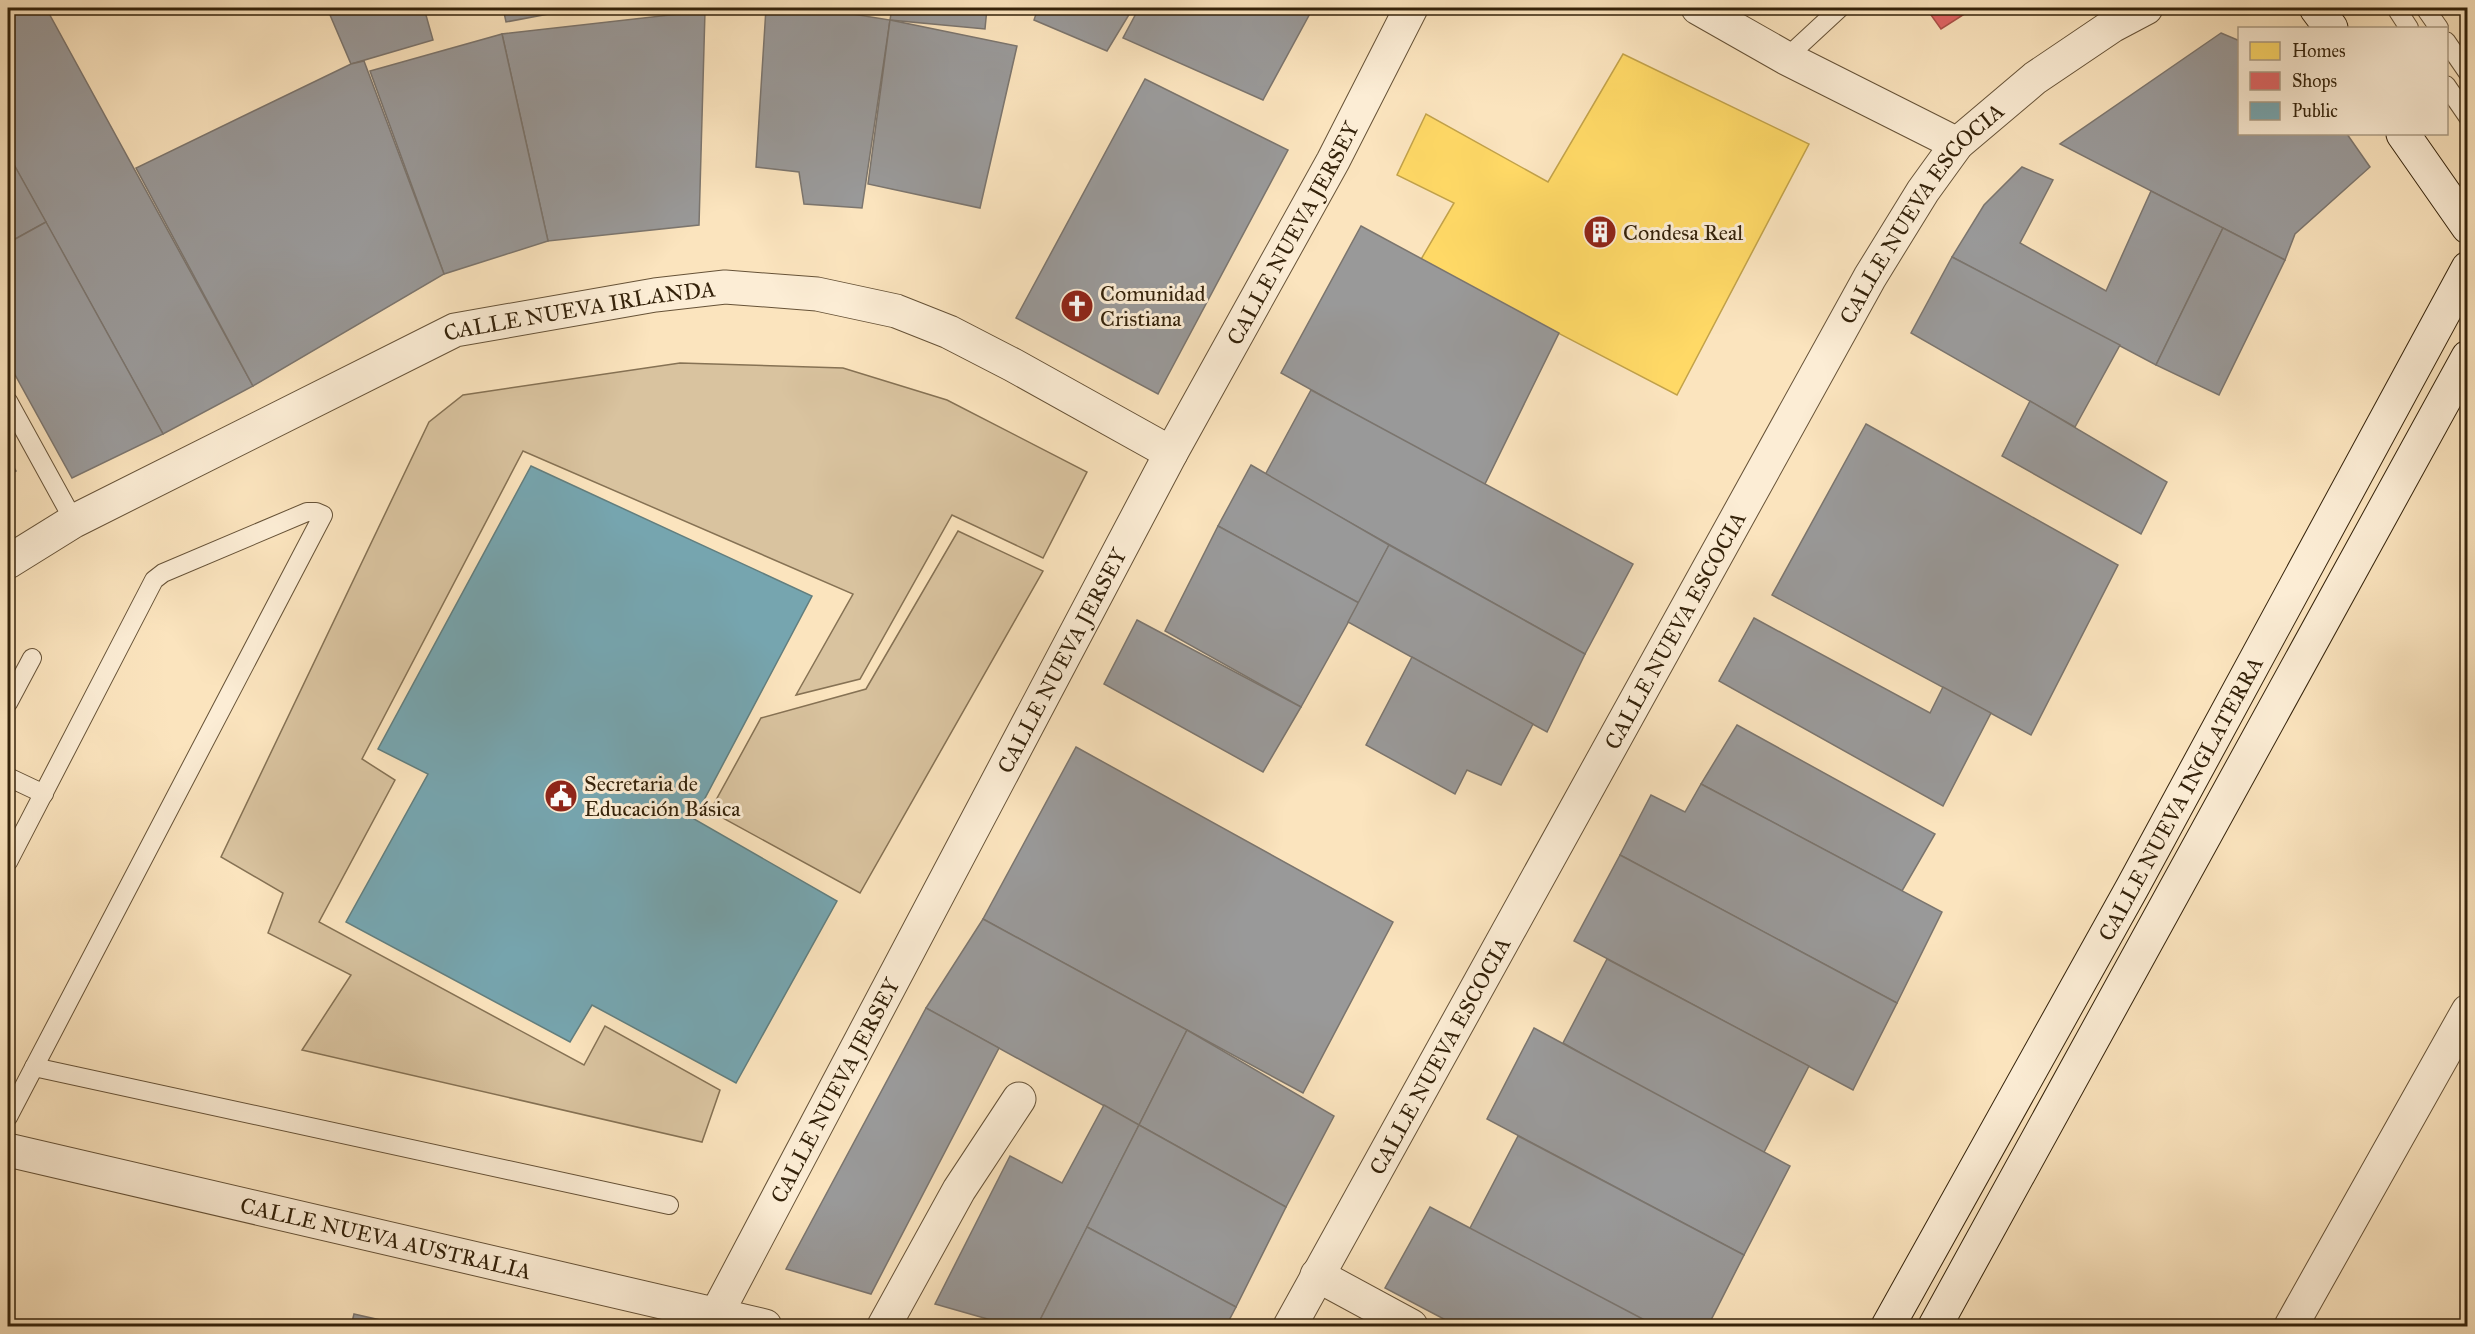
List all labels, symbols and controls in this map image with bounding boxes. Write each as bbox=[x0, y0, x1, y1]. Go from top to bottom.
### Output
legend bbox=[2238, 27, 2448, 135]
text: Homes bbox=[2292, 40, 2346, 62]
text: Shops bbox=[2292, 70, 2337, 92]
street label: CALLE NUEVA ESCOCIA bbox=[1834, 97, 2010, 329]
text: Public bbox=[2292, 100, 2338, 122]
street label: CALLE NUEVA JERSEY bbox=[1221, 116, 1365, 350]
building icon: Condesa Real bbox=[1582, 214, 1618, 250]
place label: Condesa Real bbox=[1623, 219, 1743, 246]
street label: CALLE NUEVA IRLANDA bbox=[439, 275, 717, 348]
place label: Comunidad Cristiana bbox=[1100, 280, 1206, 332]
church icon: Comunidad Cristiana bbox=[1059, 288, 1095, 324]
street label: CALLE NUEVA ESCOCIA bbox=[1599, 507, 1752, 754]
street label: CALLE NUEVA JERSEY bbox=[991, 543, 1133, 778]
street label: CALLE NUEVA INGLATERRA bbox=[2092, 652, 2269, 946]
place label: Secretaria de Educación Básica bbox=[584, 770, 741, 822]
public building icon: Secretaria de Educación Básica bbox=[543, 778, 579, 814]
street label: CALLE NUEVA ESCOCIA bbox=[1363, 932, 1517, 1179]
street label: CALLE NUEVA JERSEY bbox=[765, 973, 906, 1208]
street label: CALLE NUEVA AUSTRALIA bbox=[238, 1191, 534, 1285]

